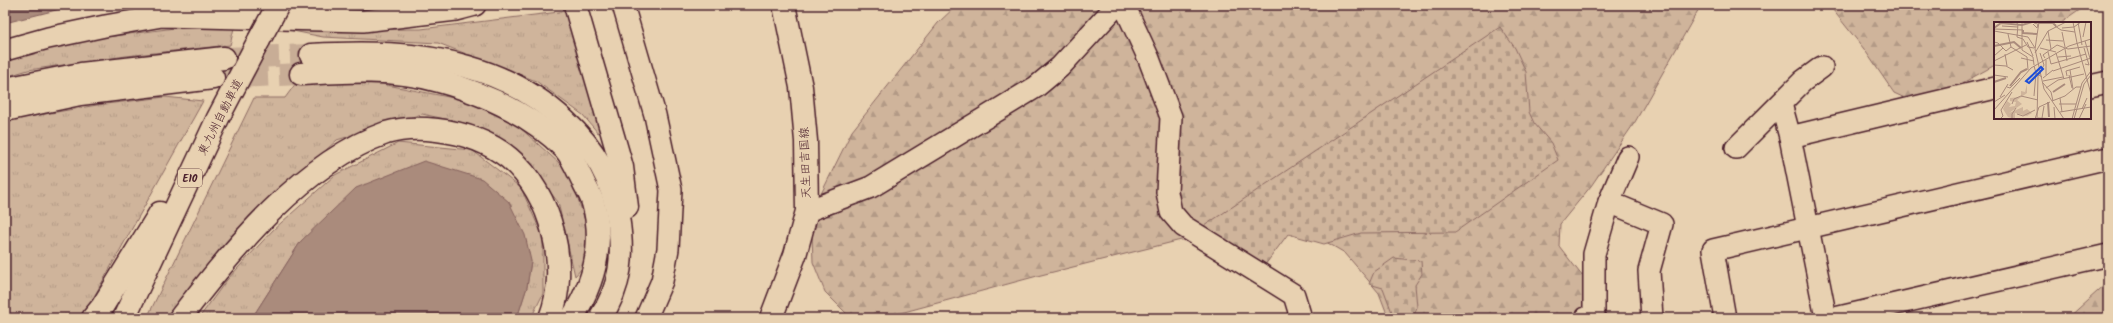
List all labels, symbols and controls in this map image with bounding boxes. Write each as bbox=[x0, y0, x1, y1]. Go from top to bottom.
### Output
inset map bbox=[1994, 22, 2091, 119]
street label: 東九州自動車道 bbox=[193, 75, 248, 159]
street label: 天生田吉国線 bbox=[795, 127, 816, 199]
road number: E10 bbox=[178, 169, 202, 187]

